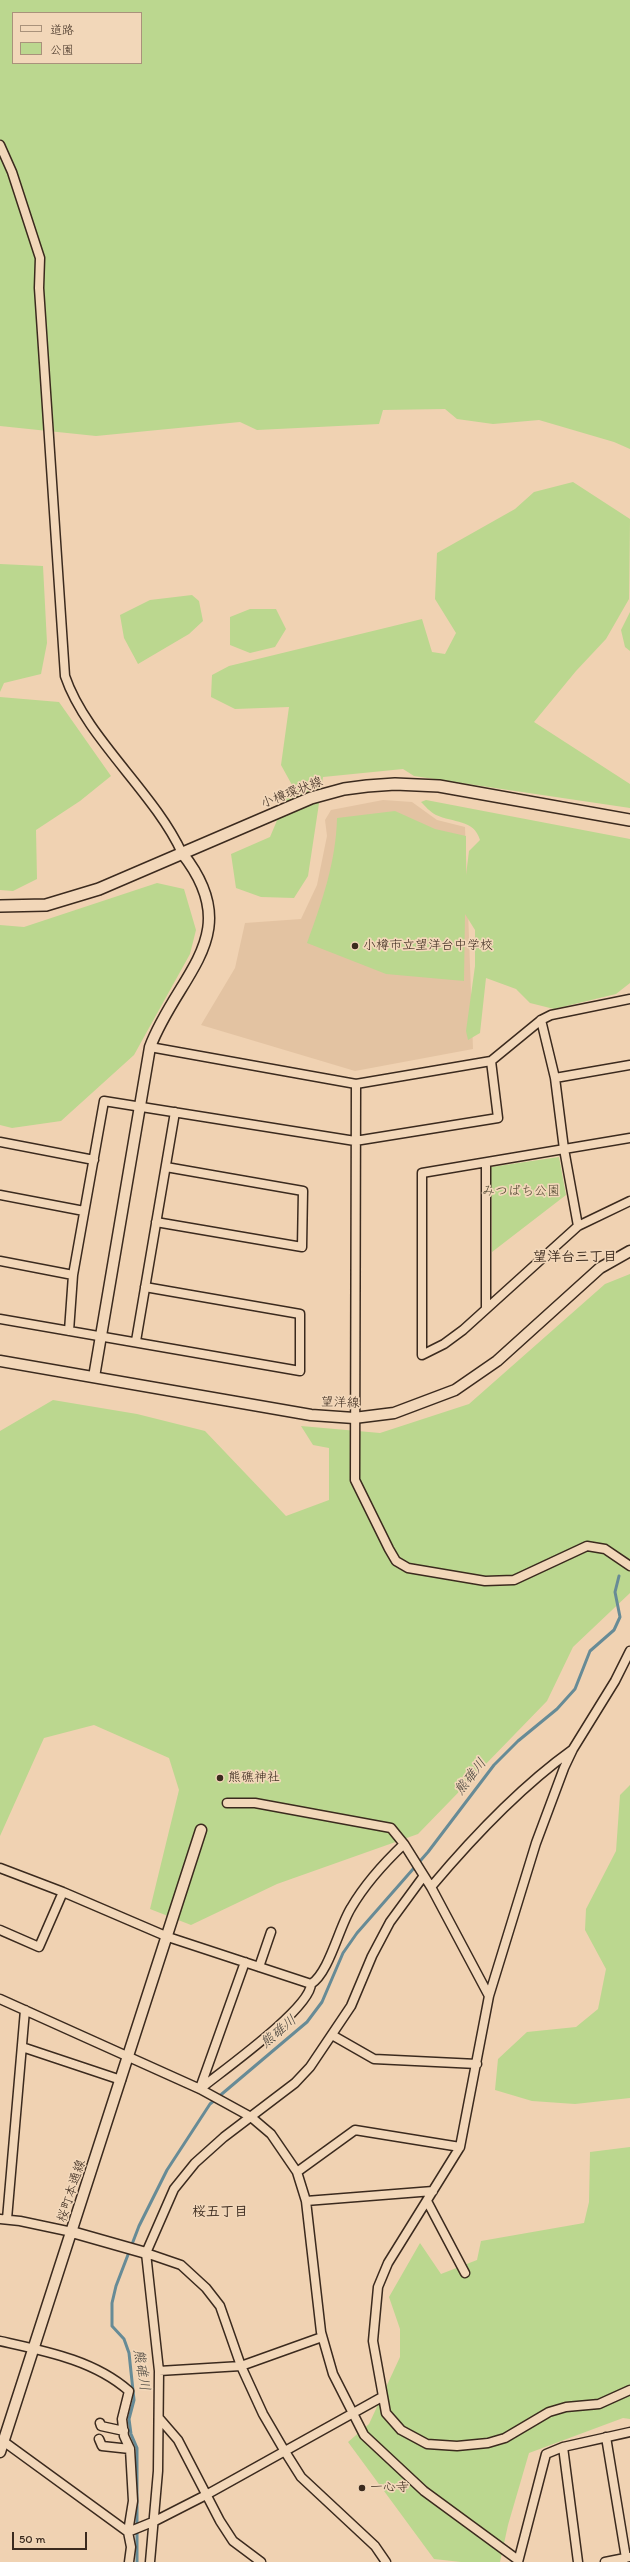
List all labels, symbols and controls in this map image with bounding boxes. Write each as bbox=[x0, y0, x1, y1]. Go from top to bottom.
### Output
legend bbox=[12, 12, 142, 64]
text: 道路 bbox=[50, 23, 74, 37]
text: 公園 bbox=[50, 43, 74, 57]
street label: 小樽環状線 bbox=[259, 774, 325, 812]
place label: 小樽市立望洋台中学校 bbox=[363, 938, 493, 954]
marker: 小樽市立望洋台中学校 bbox=[350, 941, 360, 951]
park label: みつばち公園 bbox=[482, 1184, 560, 1200]
district label: 望洋台三丁目 bbox=[533, 1249, 617, 1265]
street label: 望洋線 bbox=[320, 1395, 360, 1411]
water label: 熊碓川 bbox=[451, 1755, 491, 1799]
place label: 熊礁神社 bbox=[228, 1770, 280, 1786]
marker: 熊礁神社 bbox=[215, 1773, 225, 1783]
water label: 熊碓川 bbox=[258, 2012, 300, 2052]
street label: 桜町本通線 bbox=[55, 2158, 89, 2224]
district label: 桜五丁目 bbox=[192, 2204, 248, 2220]
water label: 熊碓川 bbox=[129, 2348, 153, 2392]
place label: 一心寺 bbox=[370, 2480, 409, 2496]
marker: 一心寺 bbox=[357, 2483, 367, 2493]
scale bar bbox=[14, 2524, 89, 2550]
text: 50 m bbox=[19, 2532, 45, 2546]

